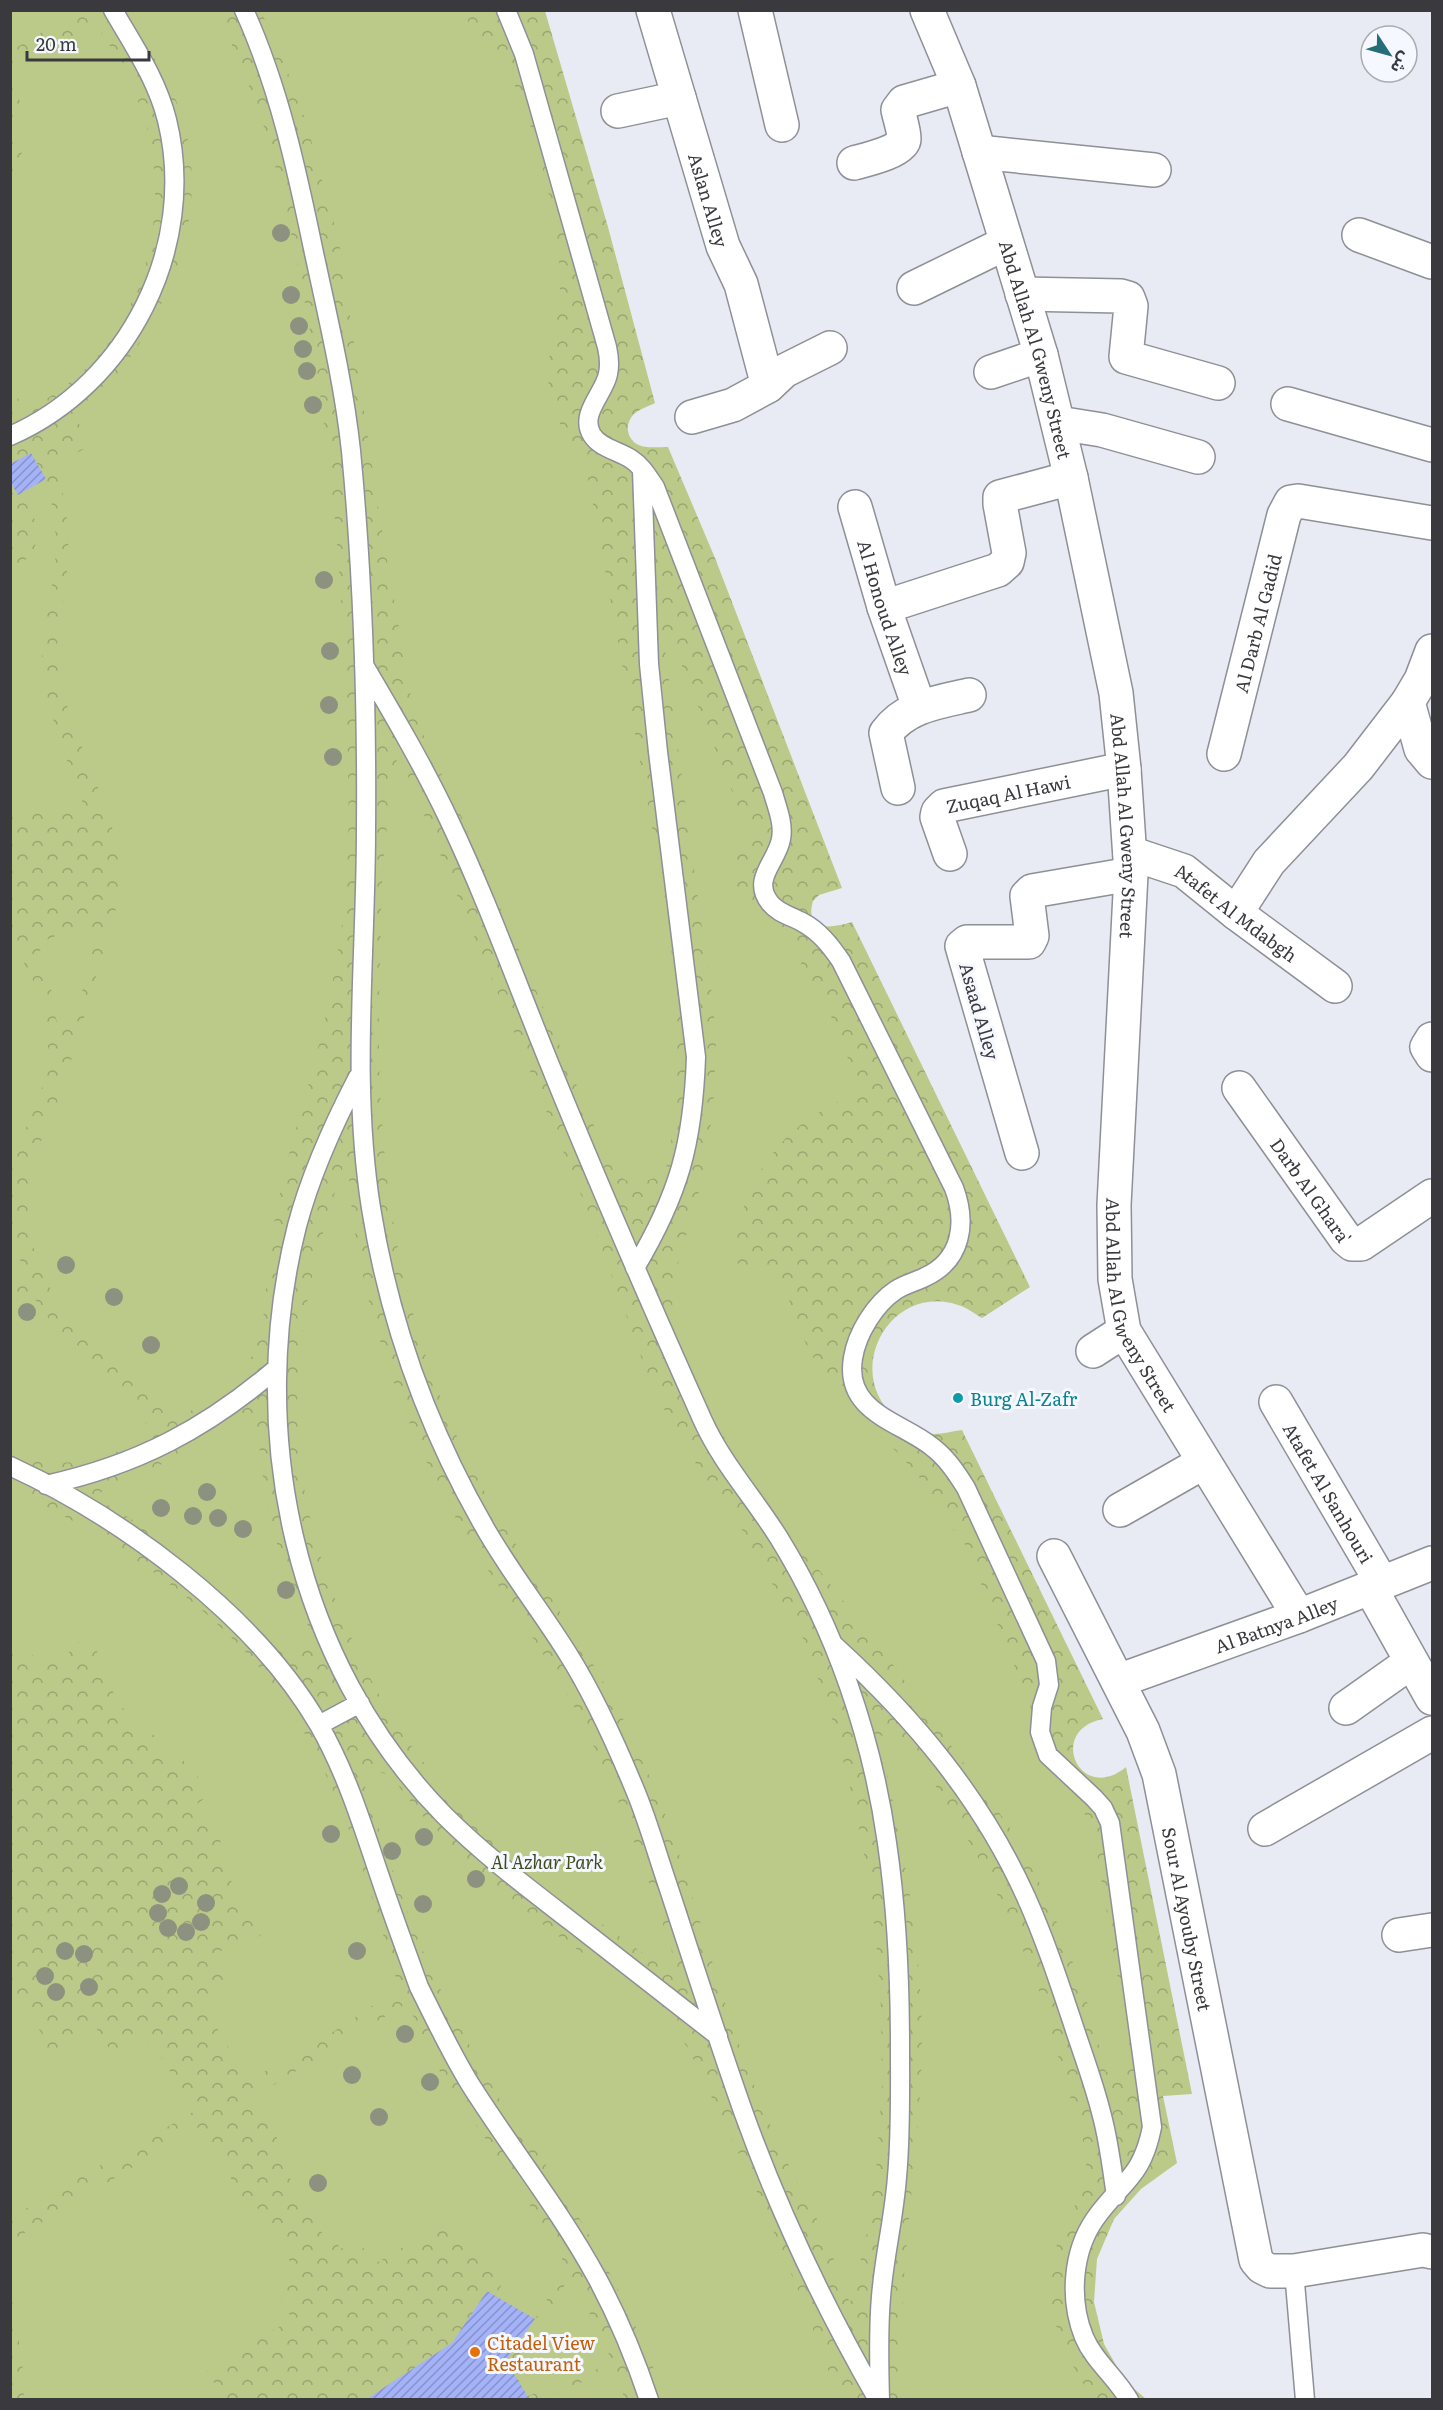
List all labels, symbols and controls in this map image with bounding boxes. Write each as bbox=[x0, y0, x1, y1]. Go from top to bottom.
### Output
scale bar bbox=[27, 24, 148, 62]
north arrow bbox=[1359, 24, 1419, 84]
text: 20 m bbox=[36, 30, 77, 57]
text: ش bbox=[1386, 47, 1418, 79]
street label: Aslan Alley bbox=[683, 149, 736, 251]
street label: Abd Allah Al Gweny Street bbox=[993, 236, 1080, 462]
street label: Al Honoud Alley bbox=[852, 536, 921, 679]
street label: Al Darb Al Gadid bbox=[1226, 550, 1287, 696]
street label: Abd Allah Al Gweny Street bbox=[1105, 711, 1145, 940]
street label: Zuqaq Al Hawi bbox=[943, 767, 1072, 819]
street label: Atafet Al Mdabgh bbox=[1172, 855, 1304, 968]
street label: Asaad Alley bbox=[953, 959, 1007, 1063]
street label: Darb Al Ghara' bbox=[1265, 1132, 1358, 1252]
street label: Abd Allah Al Gweny Street bbox=[1100, 1197, 1184, 1417]
place label: Burg Al-Zafr bbox=[970, 1385, 1078, 1412]
marker: Burg Al-Zafr bbox=[951, 1391, 965, 1405]
street label: Atafet Al Sanhouri bbox=[1277, 1417, 1381, 1568]
street label: Al Batnya Alley bbox=[1210, 1588, 1342, 1659]
street label: Sour Al Ayouby Street bbox=[1156, 1825, 1220, 2014]
park label: Al Azhar Park bbox=[491, 1848, 603, 1875]
place label: Citadel View Restaurant bbox=[487, 2329, 595, 2377]
marker: Citadel View Restaurant bbox=[468, 2345, 482, 2359]

